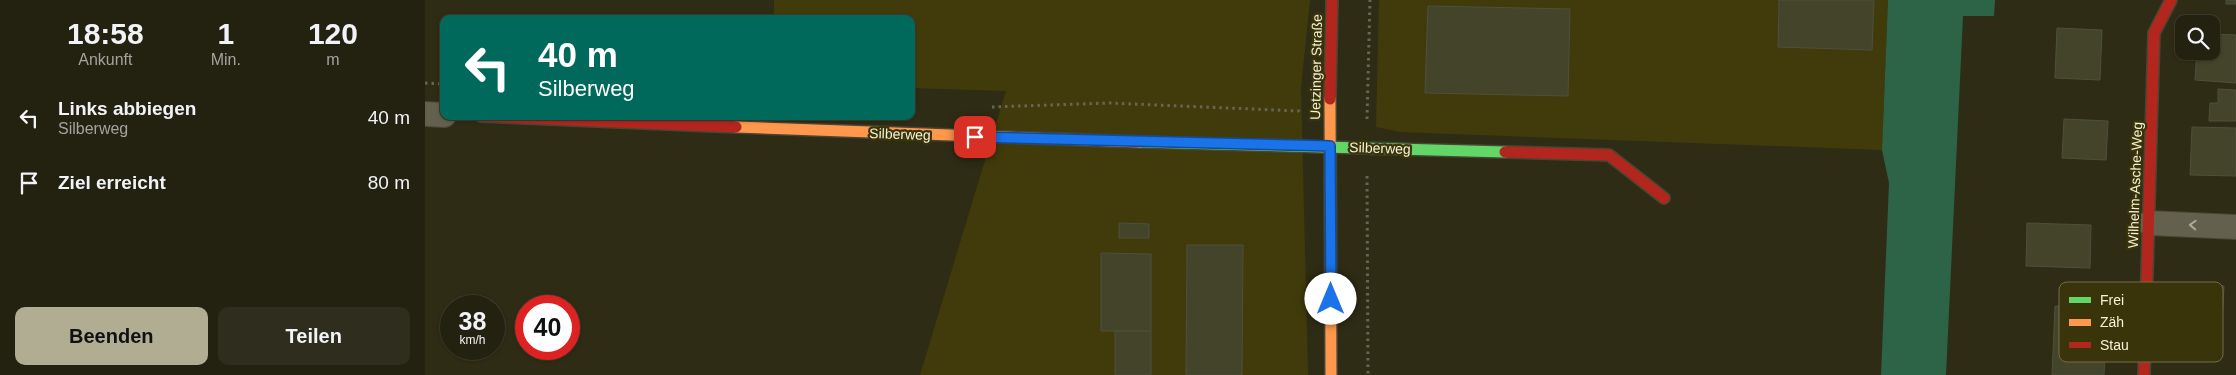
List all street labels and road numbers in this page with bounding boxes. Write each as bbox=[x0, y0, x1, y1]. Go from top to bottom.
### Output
street label: Uetzinger Straße bbox=[1307, 14, 1325, 120]
street label: Wilhelm-Asche-Weg bbox=[2125, 121, 2145, 249]
street label: Silberweg bbox=[869, 125, 931, 143]
street label: Silberweg bbox=[1349, 139, 1411, 157]

